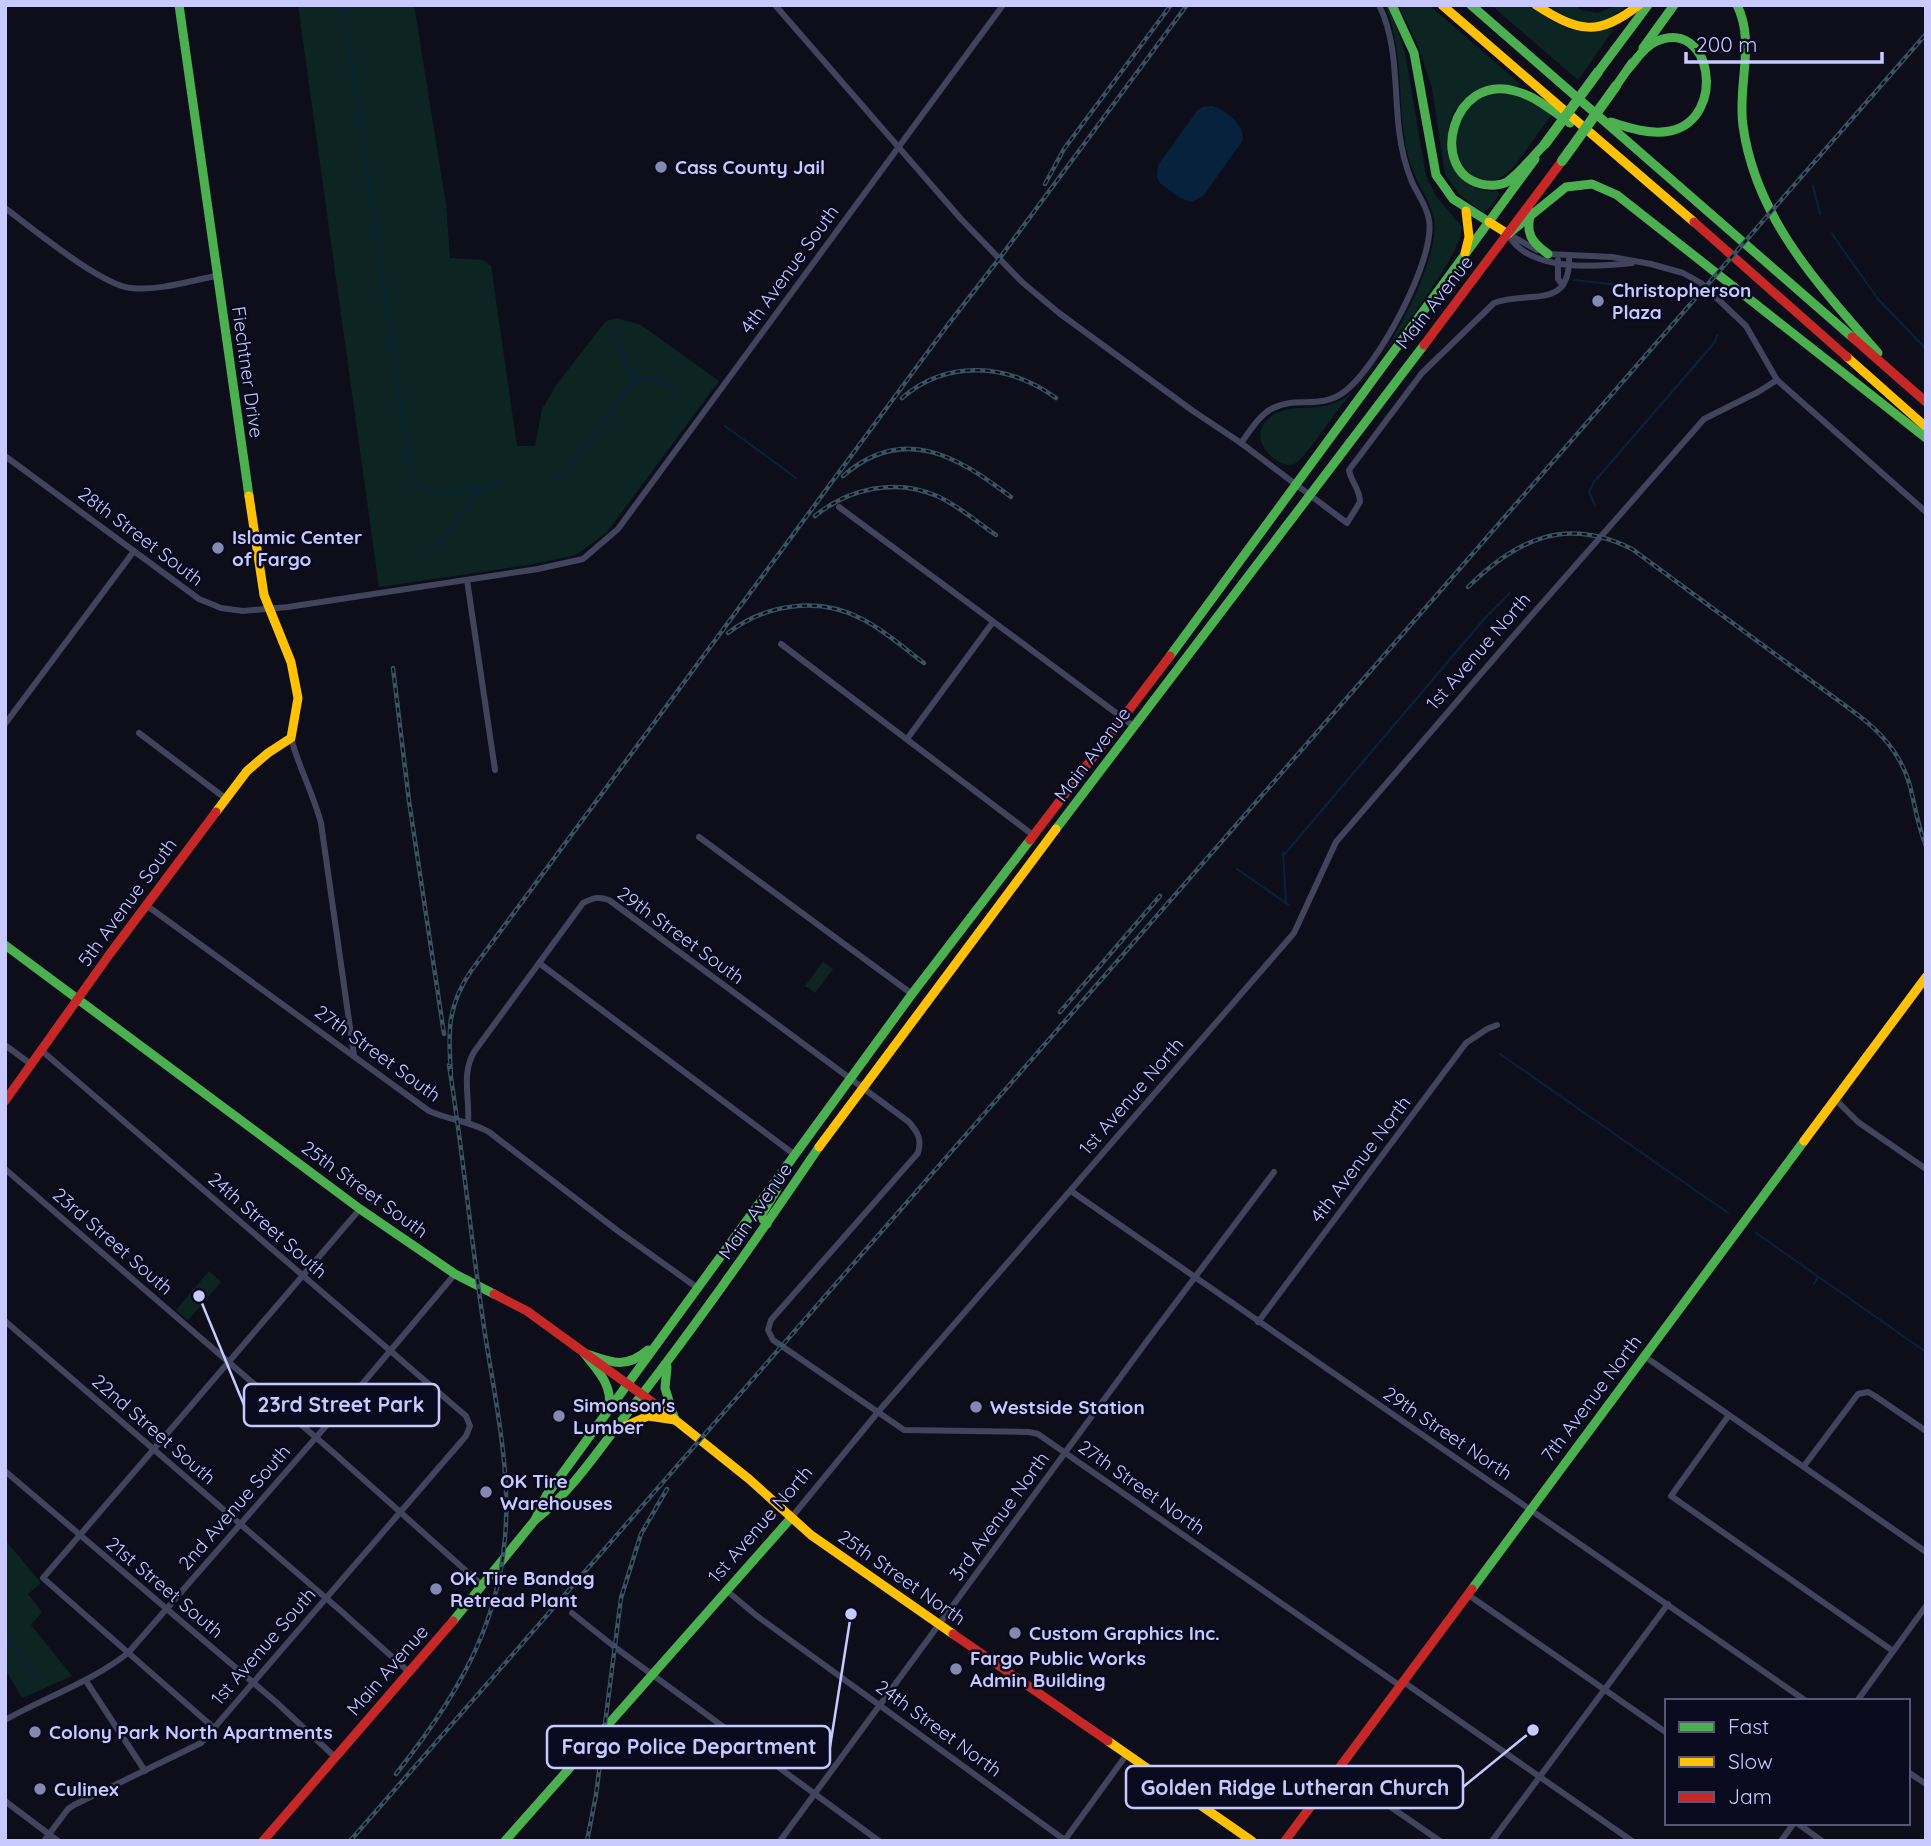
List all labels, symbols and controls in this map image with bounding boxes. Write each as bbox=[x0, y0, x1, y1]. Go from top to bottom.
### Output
scale bar bbox=[1686, 21, 1882, 65]
text: 200 m bbox=[1696, 31, 1758, 57]
place label: Cass County Jail bbox=[675, 155, 825, 179]
marker: Cass County Jail bbox=[653, 159, 669, 175]
street label: 4th Avenue South bbox=[734, 200, 844, 338]
street label: Main Avenue bbox=[1390, 250, 1478, 354]
place label: Christopherson Plaza bbox=[1612, 278, 1751, 324]
marker: Christopherson Plaza bbox=[1590, 293, 1606, 309]
street label: Fiechtner Drive bbox=[227, 305, 269, 439]
street label: 28th Street South bbox=[74, 481, 208, 591]
place label: Islamic Center of Fargo bbox=[232, 525, 362, 571]
marker: Islamic Center of Fargo bbox=[210, 540, 226, 556]
street label: 1st Avenue North bbox=[1421, 587, 1535, 715]
street label: Main Avenue bbox=[1049, 702, 1135, 806]
street label: 5th Avenue South bbox=[72, 833, 182, 971]
street label: 29th Street South bbox=[613, 881, 749, 989]
street label: 27th Street South bbox=[310, 999, 446, 1107]
street label: 1st Avenue North bbox=[1074, 1032, 1188, 1160]
street label: 4th Avenue North bbox=[1305, 1091, 1415, 1227]
street label: 25th Street South bbox=[297, 1135, 433, 1243]
street label: Main Avenue bbox=[713, 1158, 797, 1264]
street label: 24th Street South bbox=[204, 1167, 332, 1283]
street label: 23rd Street South bbox=[48, 1182, 178, 1300]
street label: 7th Avenue North bbox=[1536, 1330, 1646, 1466]
street label: 22nd Street South bbox=[87, 1369, 221, 1489]
street label: 29th Street North bbox=[1379, 1381, 1517, 1485]
callout: 23rd Street Park bbox=[244, 1384, 439, 1426]
text: 23rd Street Park bbox=[258, 1391, 424, 1417]
place label: Simonson's Lumber bbox=[573, 1393, 675, 1439]
place label: Westside Station bbox=[990, 1395, 1145, 1419]
marker: Westside Station bbox=[968, 1399, 984, 1415]
marker: Simonson's Lumber bbox=[551, 1408, 567, 1424]
street label: 27th Street North bbox=[1074, 1434, 1210, 1540]
street label: 2nd Avenue South bbox=[173, 1439, 295, 1575]
street label: 3rd Avenue North bbox=[944, 1447, 1054, 1585]
street label: 1st Avenue North bbox=[703, 1460, 817, 1588]
place label: OK Tire Warehouses bbox=[500, 1469, 612, 1515]
marker: OK Tire Warehouses bbox=[478, 1484, 494, 1500]
street label: 25th Street North bbox=[834, 1524, 970, 1630]
street label: 21st Street South bbox=[102, 1531, 228, 1643]
place label: OK Tire Bandag Retread Plant bbox=[450, 1566, 595, 1612]
marker: OK Tire Bandag Retread Plant bbox=[428, 1581, 444, 1597]
street label: 1st Avenue South bbox=[205, 1582, 321, 1710]
street label: Main Avenue bbox=[341, 1620, 433, 1720]
place label: Custom Graphics Inc. bbox=[1029, 1621, 1220, 1645]
marker: Custom Graphics Inc. bbox=[1007, 1625, 1023, 1641]
place label: Fargo Public Works Admin Building bbox=[970, 1646, 1146, 1692]
marker: Fargo Public Works Admin Building bbox=[948, 1661, 964, 1677]
street label: 24th Street North bbox=[871, 1674, 1007, 1782]
legend bbox=[1665, 1699, 1910, 1825]
text: Fast bbox=[1728, 1713, 1769, 1739]
place label: Colony Park North Apartments bbox=[49, 1720, 333, 1744]
marker: Colony Park North Apartments bbox=[27, 1724, 43, 1740]
callout: Fargo Police Department bbox=[547, 1726, 830, 1768]
text: Fargo Police Department bbox=[561, 1733, 817, 1759]
text: Slow bbox=[1728, 1748, 1773, 1774]
callout: Golden Ridge Lutheran Church bbox=[1126, 1766, 1463, 1808]
text: Golden Ridge Lutheran Church bbox=[1141, 1774, 1449, 1800]
place label: Culinex bbox=[54, 1777, 118, 1801]
marker: Culinex bbox=[32, 1781, 48, 1797]
text: Jam bbox=[1728, 1783, 1772, 1809]

